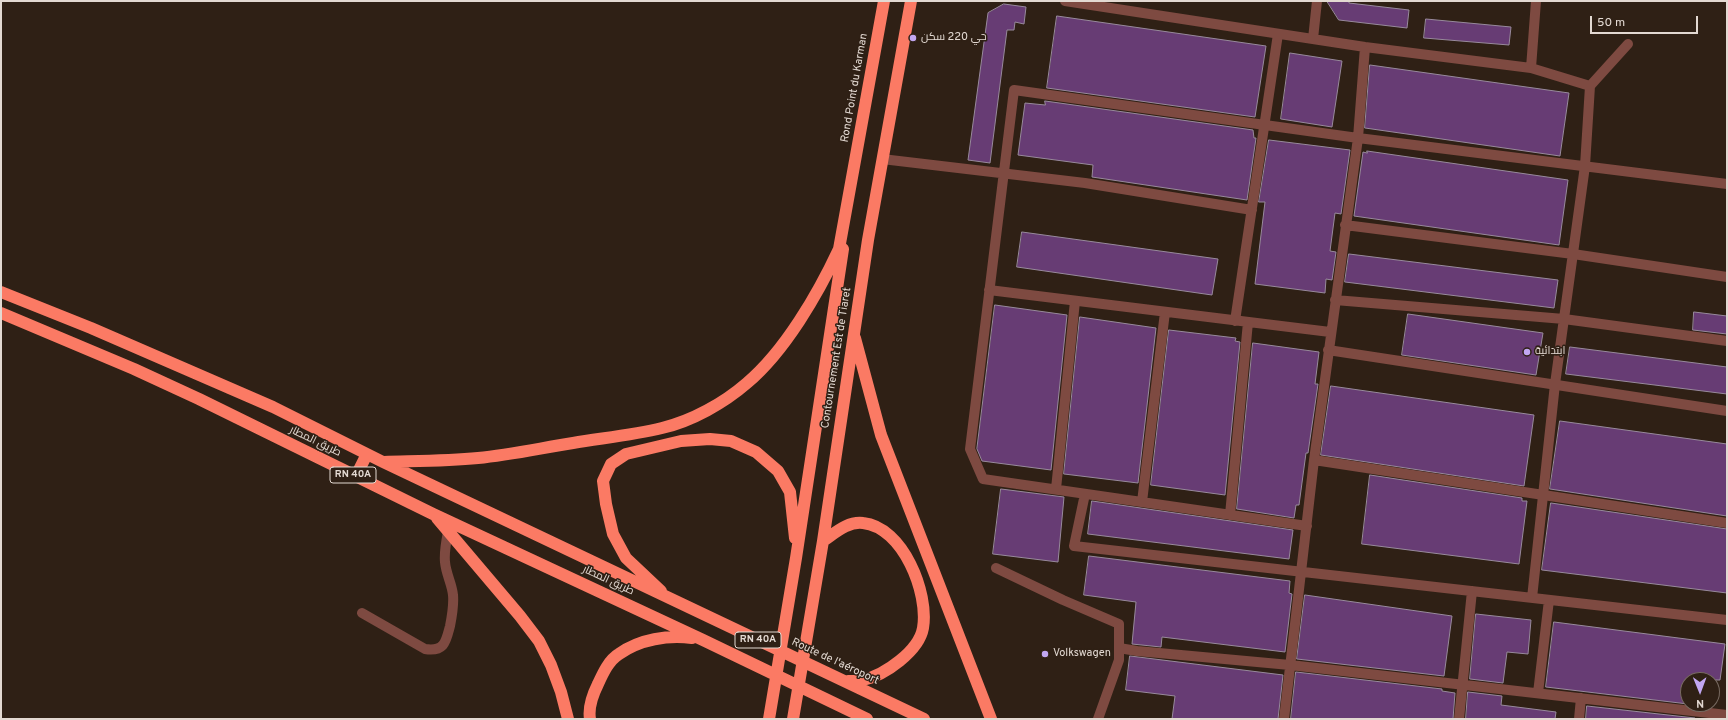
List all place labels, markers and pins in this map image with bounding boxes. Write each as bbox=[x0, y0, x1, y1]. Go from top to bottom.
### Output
place label: حي 220 سكن bbox=[921, 31, 987, 45]
marker: حي 220 سكن bbox=[908, 33, 918, 43]
place label: ابتدائية bbox=[1535, 345, 1566, 359]
marker: ابتدائية bbox=[1522, 347, 1532, 357]
place label: Volkswagen bbox=[1053, 647, 1111, 661]
marker: Volkswagen bbox=[1040, 649, 1050, 659]

